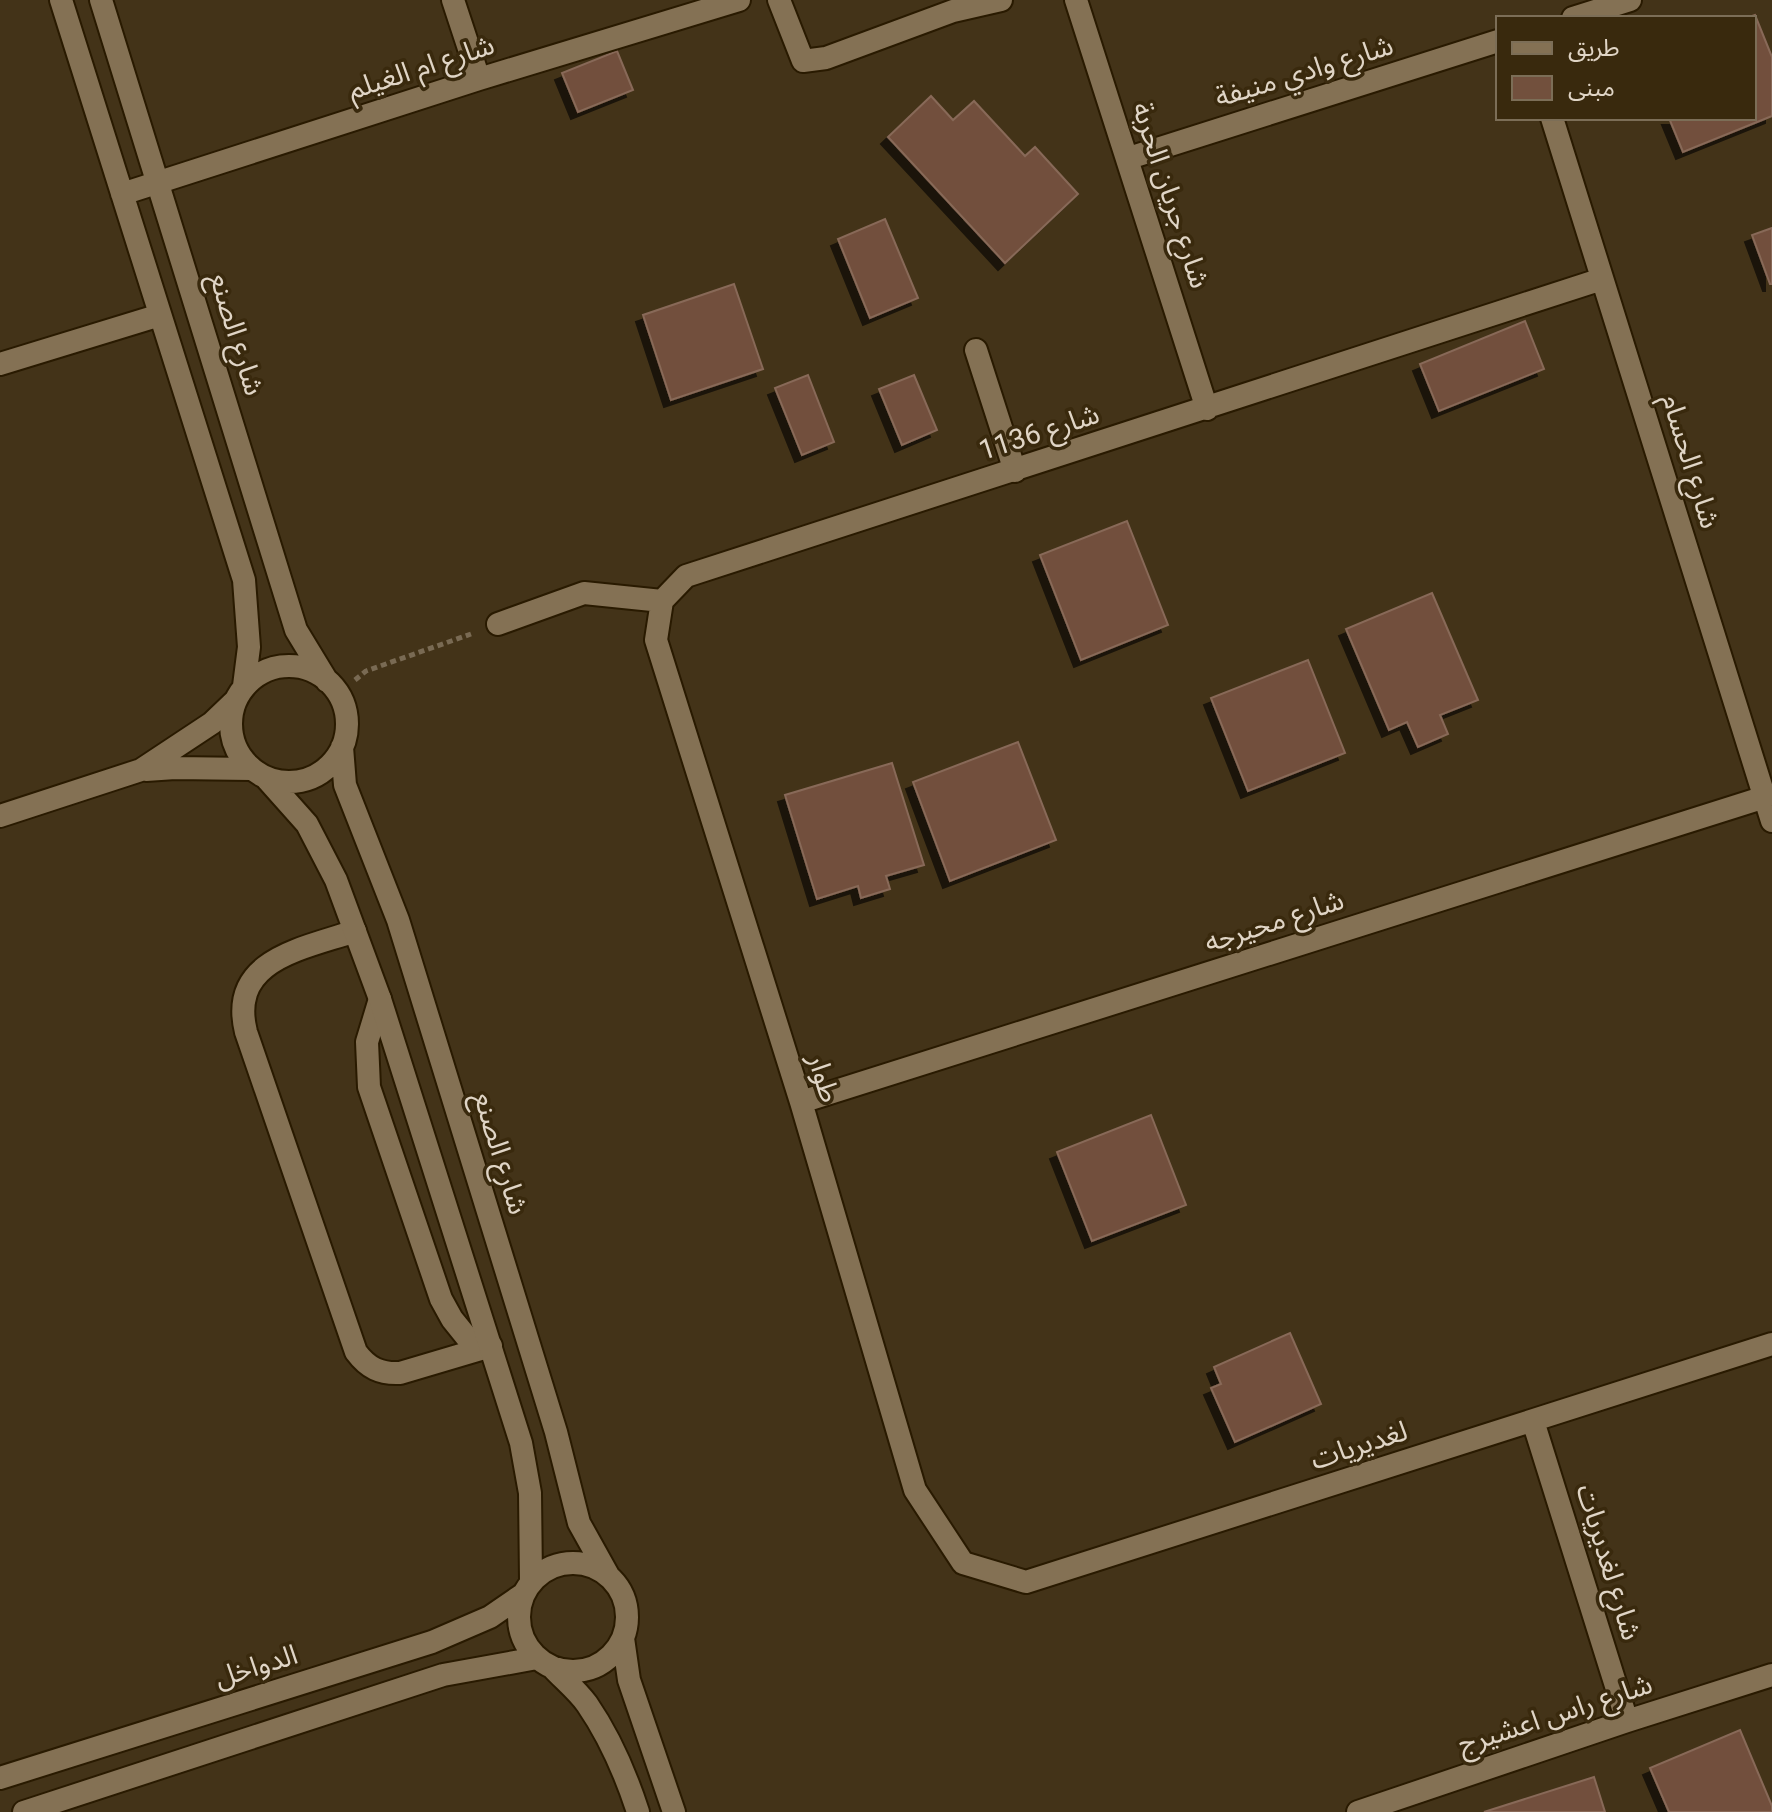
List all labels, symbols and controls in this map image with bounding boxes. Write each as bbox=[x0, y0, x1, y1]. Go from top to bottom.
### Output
legend bbox=[1496, 16, 1756, 120]
street label: شارع ام الغيلم bbox=[344, 28, 500, 111]
street label: شارع وادي منيفة bbox=[1211, 28, 1398, 118]
text: طريق bbox=[1568, 34, 1620, 63]
text: مبنى bbox=[1568, 74, 1615, 102]
street label: شارع جريان الحربة bbox=[1122, 98, 1217, 294]
street label: شارع الصنع bbox=[199, 269, 271, 400]
street label: شارع الحسام bbox=[1651, 390, 1727, 533]
street label: شارع 1136 bbox=[975, 397, 1105, 471]
street label: شارع محيرجه bbox=[1200, 883, 1349, 963]
street label: طوار bbox=[801, 1049, 847, 1106]
street label: شارع الصنع bbox=[463, 1088, 535, 1219]
street label: لغديريات bbox=[1306, 1414, 1412, 1476]
street label: شارع لغديريات bbox=[1566, 1480, 1648, 1645]
street label: الدواخل bbox=[211, 1638, 301, 1694]
street label: شارع راس اعشيرج bbox=[1454, 1667, 1658, 1765]

